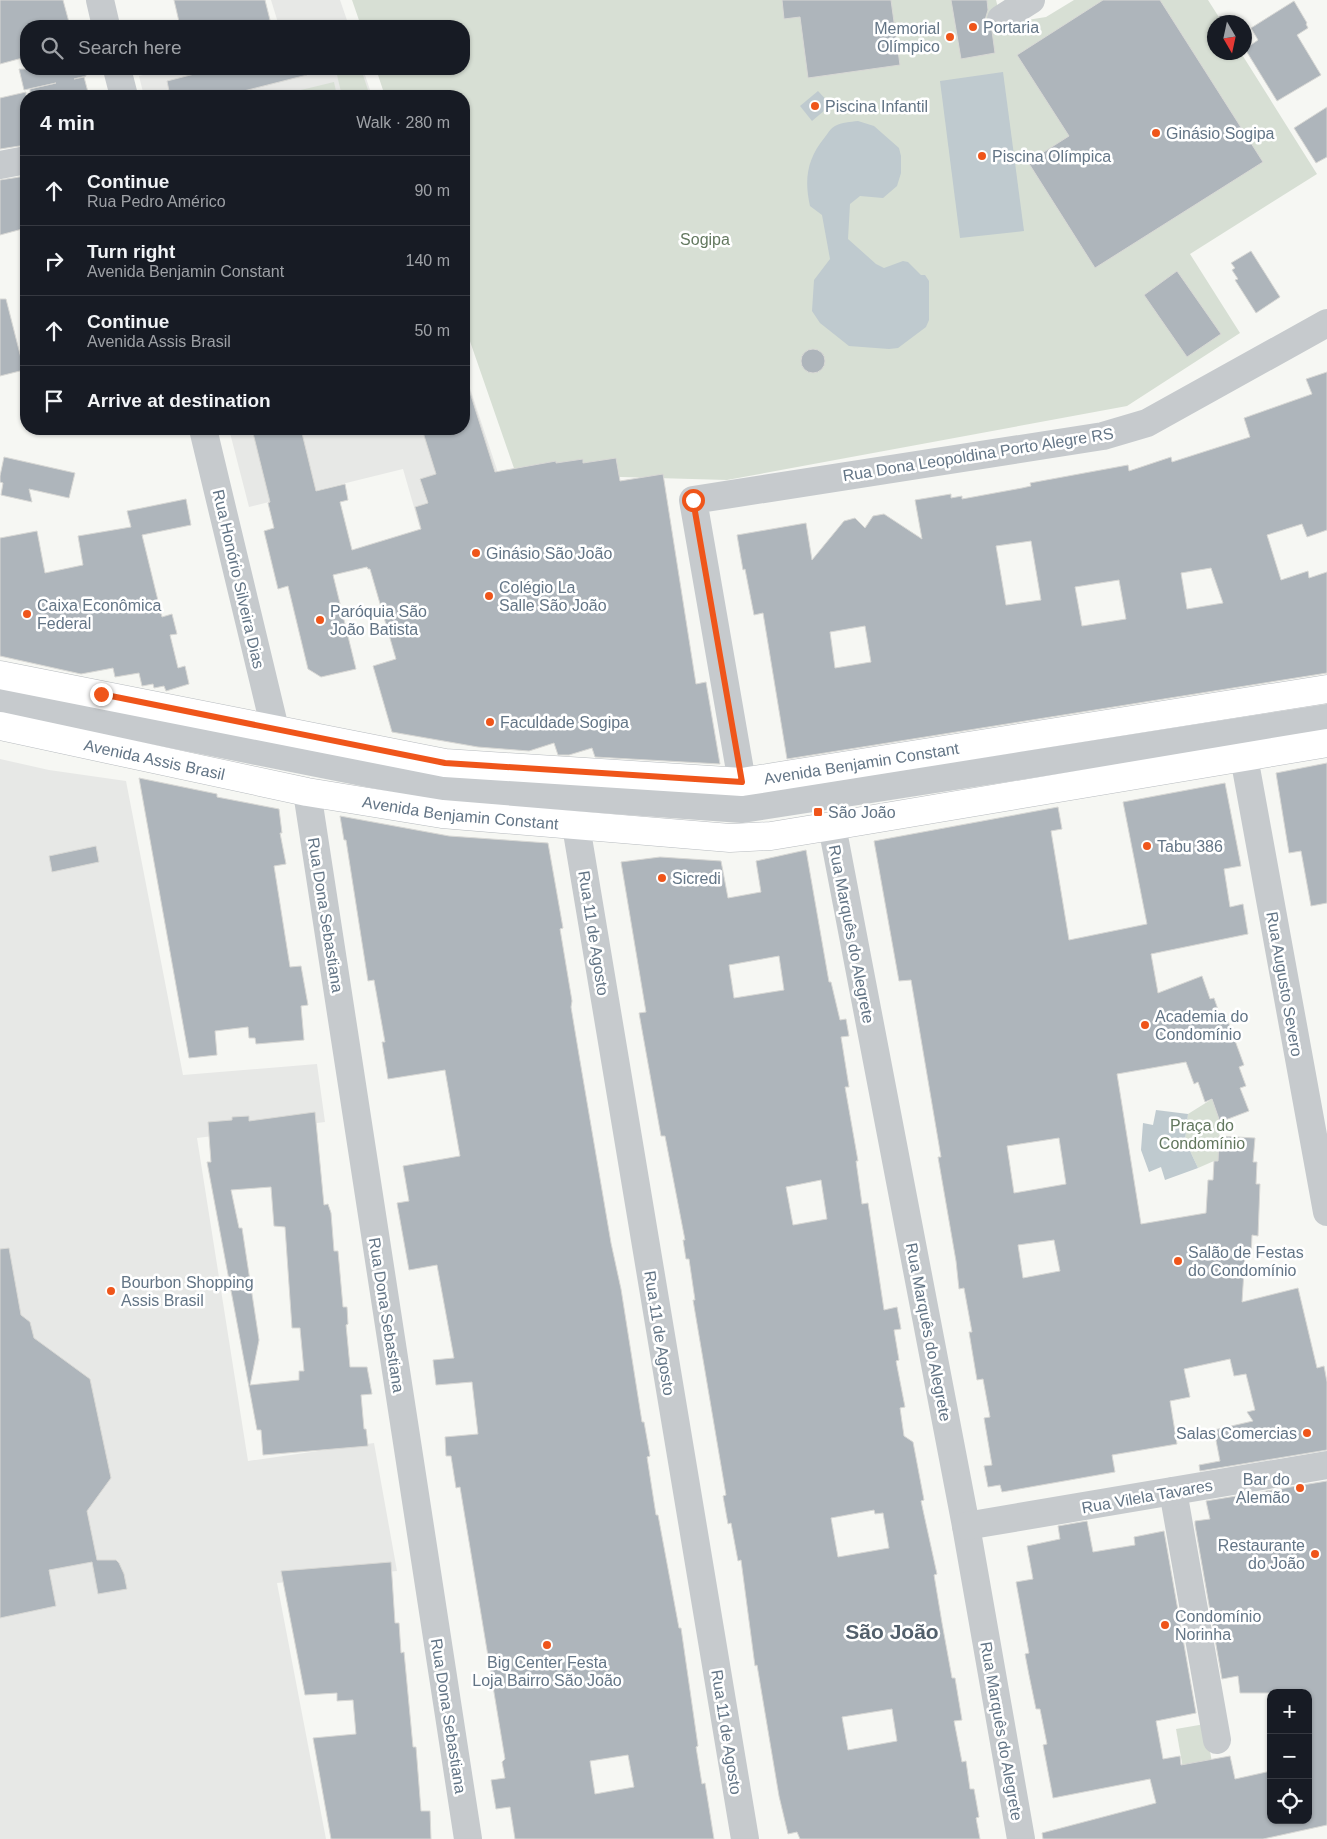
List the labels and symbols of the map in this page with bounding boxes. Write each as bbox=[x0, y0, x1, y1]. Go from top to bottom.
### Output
north arrow bbox=[1207, 15, 1252, 60]
place label: Portaria bbox=[983, 19, 1039, 36]
place label: Memorial Olímpico bbox=[874, 20, 940, 55]
marker: Portaria bbox=[967, 21, 979, 33]
marker: Memorial Olímpico bbox=[944, 31, 956, 43]
place label: Piscina Infantil bbox=[825, 98, 928, 115]
marker: Piscina Infantil bbox=[809, 100, 821, 112]
place label: Ginásio Sogipa bbox=[1166, 125, 1275, 142]
marker: Ginásio Sogipa bbox=[1150, 127, 1162, 139]
place label: Piscina Olímpica bbox=[992, 148, 1111, 165]
marker: Piscina Olímpica bbox=[976, 150, 988, 162]
park label: Sogipa bbox=[680, 231, 730, 248]
street label: Rua Dona Leopoldina Porto Alegre RS bbox=[841, 425, 1115, 484]
street label: Rua Honório Silveira Dias bbox=[210, 488, 267, 670]
route start bbox=[682, 489, 705, 512]
place label: Ginásio São João bbox=[486, 545, 612, 562]
marker: Ginásio São João bbox=[470, 547, 482, 559]
place label: Colégio La Salle São João bbox=[499, 579, 607, 614]
marker: Colégio La Salle São João bbox=[483, 590, 495, 602]
place label: Caixa Econômica Federal bbox=[37, 597, 162, 632]
place label: Paróquia São João Batista bbox=[330, 603, 427, 638]
marker: Caixa Econômica Federal bbox=[21, 608, 33, 620]
marker: Paróquia São João Batista bbox=[314, 614, 326, 626]
route end bbox=[90, 683, 113, 706]
place label: Faculdade Sogipa bbox=[500, 714, 629, 731]
marker: Faculdade Sogipa bbox=[484, 716, 496, 728]
street label: Avenida Assis Brasil bbox=[82, 736, 226, 783]
street label: Avenida Benjamin Constant bbox=[763, 740, 961, 787]
street label: Avenida Benjamin Constant bbox=[361, 793, 560, 833]
place label: São João bbox=[828, 804, 896, 821]
marker: São João bbox=[812, 806, 824, 818]
street label: Rua Dona Sebastiana bbox=[305, 836, 346, 994]
place label: Tabu 386 bbox=[1157, 838, 1223, 855]
marker: Tabu 386 bbox=[1141, 840, 1153, 852]
street label: Rua Marquês do Alegrete bbox=[826, 843, 877, 1025]
street label: Rua 11 de Agosto bbox=[575, 870, 612, 997]
place label: Sicredi bbox=[672, 870, 721, 887]
marker: Sicredi bbox=[656, 872, 668, 884]
street label: Rua Augusto Severo bbox=[1263, 910, 1306, 1058]
place label: Academia do Condomínio bbox=[1155, 1008, 1248, 1043]
marker: Academia do Condomínio bbox=[1139, 1019, 1151, 1031]
park label: Praça do Condomínio bbox=[1159, 1117, 1245, 1152]
street label: Rua Dona Sebastiana bbox=[366, 1236, 407, 1394]
street label: Rua Marquês do Alegrete bbox=[903, 1241, 954, 1423]
place label: Salão de Festas do Condomínio bbox=[1188, 1244, 1304, 1279]
marker: Salão de Festas do Condomínio bbox=[1172, 1255, 1184, 1267]
street label: Rua 11 de Agosto bbox=[641, 1270, 678, 1397]
place label: Bourbon Shopping Assis Brasil bbox=[121, 1274, 254, 1309]
marker: Bourbon Shopping Assis Brasil bbox=[105, 1285, 117, 1297]
place label: Salas Comercias bbox=[1176, 1425, 1297, 1442]
marker: Salas Comercias bbox=[1301, 1427, 1313, 1439]
place label: Bar do Alemão bbox=[1236, 1471, 1290, 1506]
street label: Rua Vilela Tavares bbox=[1080, 1477, 1214, 1516]
marker: Bar do Alemão bbox=[1294, 1482, 1306, 1494]
place label: Restaurante do João bbox=[1218, 1537, 1305, 1572]
marker: Restaurante do João bbox=[1309, 1548, 1321, 1560]
place label: Condomínio Norinha bbox=[1175, 1608, 1261, 1643]
marker: Condomínio Norinha bbox=[1159, 1619, 1171, 1631]
district label: São João bbox=[845, 1620, 939, 1643]
street label: Rua Dona Sebastiana bbox=[428, 1637, 469, 1795]
marker: Big Center Festa Loja Bairro São João bbox=[541, 1639, 553, 1651]
street label: Rua Marquês do Alegrete bbox=[977, 1640, 1026, 1822]
place label: Big Center Festa Loja Bairro São João bbox=[472, 1654, 622, 1689]
street label: Rua 11 de Agosto bbox=[708, 1669, 745, 1796]

